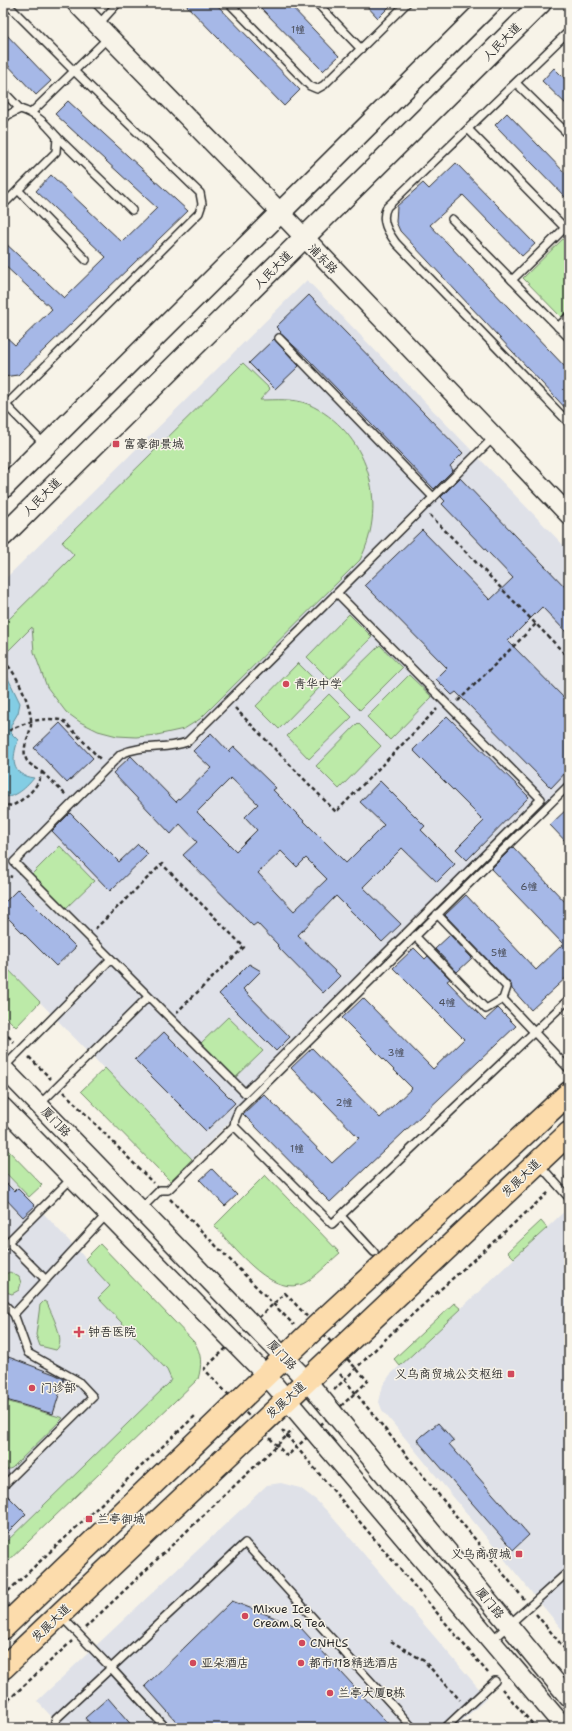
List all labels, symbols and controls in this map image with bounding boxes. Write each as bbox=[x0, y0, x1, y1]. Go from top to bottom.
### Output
street label: 人民大道 bbox=[479, 19, 525, 65]
house number: 1幢 bbox=[291, 23, 305, 36]
street label: 浦东路 bbox=[305, 240, 341, 278]
street label: 人民大道 bbox=[250, 247, 296, 293]
place label: 富豪御景城 bbox=[124, 436, 184, 452]
marker: 富豪御景城 bbox=[111, 439, 121, 449]
street label: 人民大道 bbox=[19, 474, 65, 520]
place label: 青华中学 bbox=[294, 676, 342, 692]
marker: 青华中学 bbox=[281, 679, 291, 689]
house number: 6幢 bbox=[521, 880, 538, 893]
house number: 5幢 bbox=[491, 946, 507, 959]
house number: 4幢 bbox=[439, 996, 456, 1009]
house number: 3幢 bbox=[388, 1046, 405, 1059]
house number: 2幢 bbox=[336, 1096, 353, 1109]
street label: 厦门路 bbox=[38, 1103, 74, 1141]
house number: 1幢 bbox=[290, 1142, 304, 1155]
street label: 发展大道 bbox=[498, 1156, 544, 1200]
place label: 钟吾医院 bbox=[88, 1324, 136, 1340]
marker: 钟吾医院 bbox=[73, 1326, 85, 1338]
street label: 厦门路 bbox=[264, 1336, 300, 1374]
place label: 义乌商贸城公交枢纽 bbox=[395, 1366, 503, 1382]
marker: 义乌商贸城公交枢纽 bbox=[506, 1369, 516, 1379]
street label: 发展大道 bbox=[263, 1378, 309, 1422]
place label: 门诊部 bbox=[40, 1380, 76, 1396]
marker: 门诊部 bbox=[27, 1383, 37, 1393]
place label: 兰亭御城 bbox=[97, 1511, 145, 1527]
marker: 兰亭御城 bbox=[84, 1514, 94, 1524]
place label: 义乌商贸城 bbox=[451, 1546, 511, 1562]
marker: 义乌商贸城 bbox=[514, 1549, 524, 1559]
street label: 厦门路 bbox=[472, 1584, 508, 1622]
street label: 发展大道 bbox=[28, 1601, 74, 1645]
place label: Mixue Ice Cream & Tea bbox=[253, 1601, 326, 1631]
marker: Mixue Ice Cream & Tea bbox=[240, 1611, 250, 1621]
place label: CNHLS bbox=[310, 1635, 349, 1651]
marker: CNHLS bbox=[297, 1638, 307, 1648]
place label: 亚朵酒店 bbox=[201, 1655, 249, 1671]
place label: 都市118精选酒店 bbox=[308, 1655, 399, 1671]
marker: 亚朵酒店 bbox=[188, 1658, 198, 1668]
marker: 都市118精选酒店 bbox=[296, 1658, 306, 1668]
place label: 兰亭大厦B栋 bbox=[338, 1685, 405, 1701]
marker: 兰亭大厦B栋 bbox=[325, 1688, 335, 1698]

